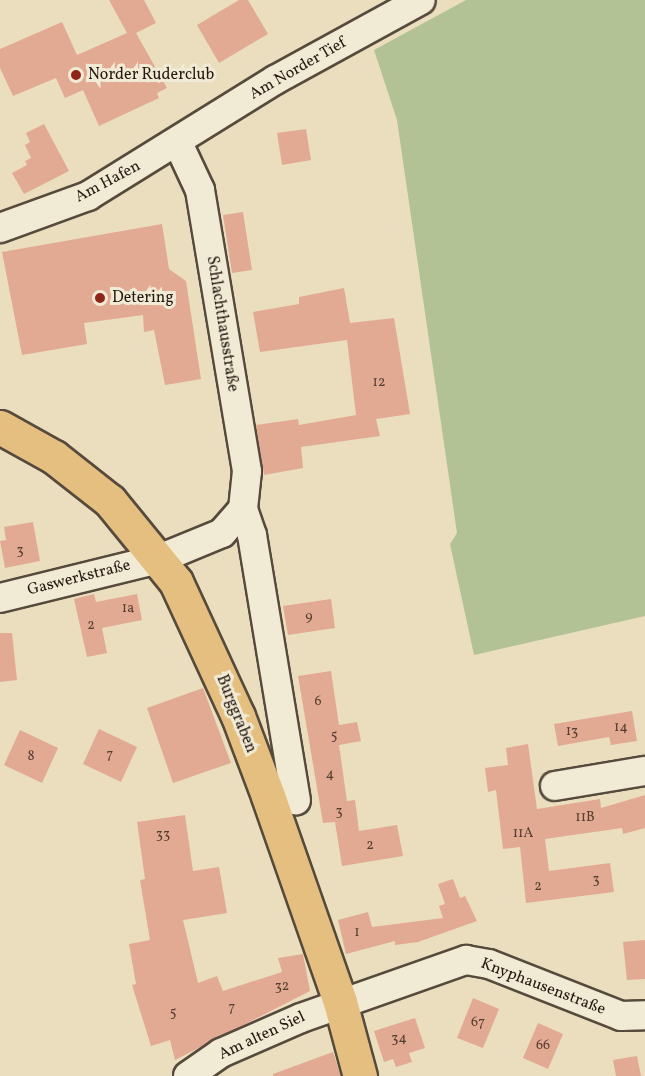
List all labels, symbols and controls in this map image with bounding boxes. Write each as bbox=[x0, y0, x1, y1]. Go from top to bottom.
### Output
street label: Am Norder Tief bbox=[246, 34, 350, 104]
place label: Norder Ruderclub bbox=[88, 65, 214, 85]
marker: Norder Ruderclub bbox=[69, 68, 83, 82]
street label: Am Hafen bbox=[72, 157, 144, 207]
street label: Schlachthausstraße bbox=[202, 255, 242, 393]
place label: Detering bbox=[112, 288, 174, 308]
marker: Detering bbox=[93, 291, 107, 305]
house number: 12 bbox=[373, 375, 385, 391]
house number: 3 bbox=[16, 543, 24, 559]
street label: Gaswerkstraße bbox=[25, 556, 133, 600]
house number: 1a bbox=[122, 601, 134, 617]
house number: 9 bbox=[305, 609, 313, 625]
house number: 2 bbox=[87, 618, 95, 634]
street label: Burggraben bbox=[212, 672, 260, 756]
house number: 6 bbox=[314, 694, 322, 710]
house number: 14 bbox=[614, 720, 628, 736]
house number: 13 bbox=[566, 724, 578, 740]
house number: 5 bbox=[331, 728, 337, 744]
house number: 7 bbox=[107, 747, 113, 763]
house number: 8 bbox=[27, 749, 35, 765]
house number: 4 bbox=[326, 767, 334, 783]
house number: 3 bbox=[335, 804, 343, 820]
house number: 11B bbox=[575, 810, 595, 826]
house number: 11A bbox=[513, 826, 533, 842]
house number: 33 bbox=[156, 827, 170, 843]
house number: 2 bbox=[366, 838, 374, 854]
house number: 3 bbox=[592, 872, 600, 888]
house number: 2 bbox=[534, 879, 542, 895]
house number: 1 bbox=[354, 925, 360, 941]
street label: Knyphausenstraße bbox=[478, 954, 608, 1020]
house number: 32 bbox=[275, 979, 289, 995]
house number: 7 bbox=[229, 1000, 235, 1016]
house number: 5 bbox=[170, 1005, 176, 1021]
street label: Am alten Siel bbox=[216, 1008, 308, 1064]
house number: 67 bbox=[471, 1015, 485, 1031]
house number: 34 bbox=[391, 1031, 407, 1047]
house number: 66 bbox=[536, 1038, 550, 1054]

